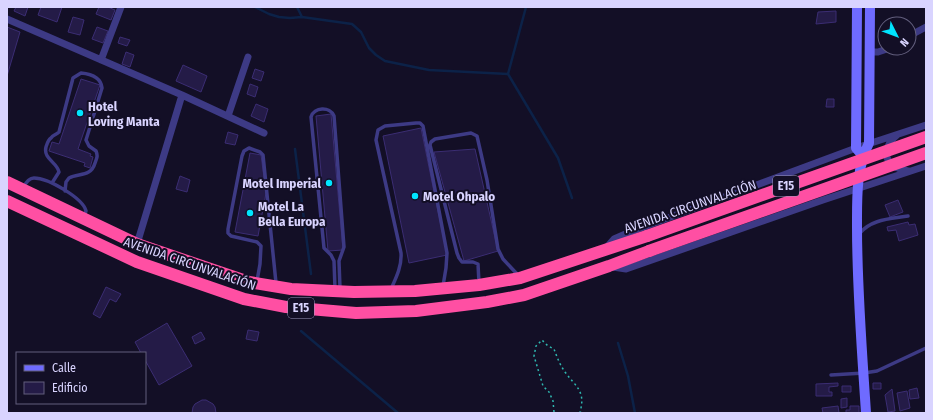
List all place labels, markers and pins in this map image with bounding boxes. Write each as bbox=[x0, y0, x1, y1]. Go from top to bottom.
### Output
place label: Hotel Loving Manta bbox=[88, 99, 160, 129]
marker: Hotel Loving Manta bbox=[75, 108, 85, 118]
place label: Motel Imperial bbox=[242, 176, 321, 191]
marker: Motel Imperial bbox=[324, 178, 334, 188]
place label: Motel Ohpalo bbox=[423, 189, 495, 204]
marker: Motel Ohpalo bbox=[410, 191, 420, 201]
place label: Motel La Bella Europa bbox=[258, 199, 326, 229]
marker: Motel La Bella Europa bbox=[245, 208, 255, 218]

